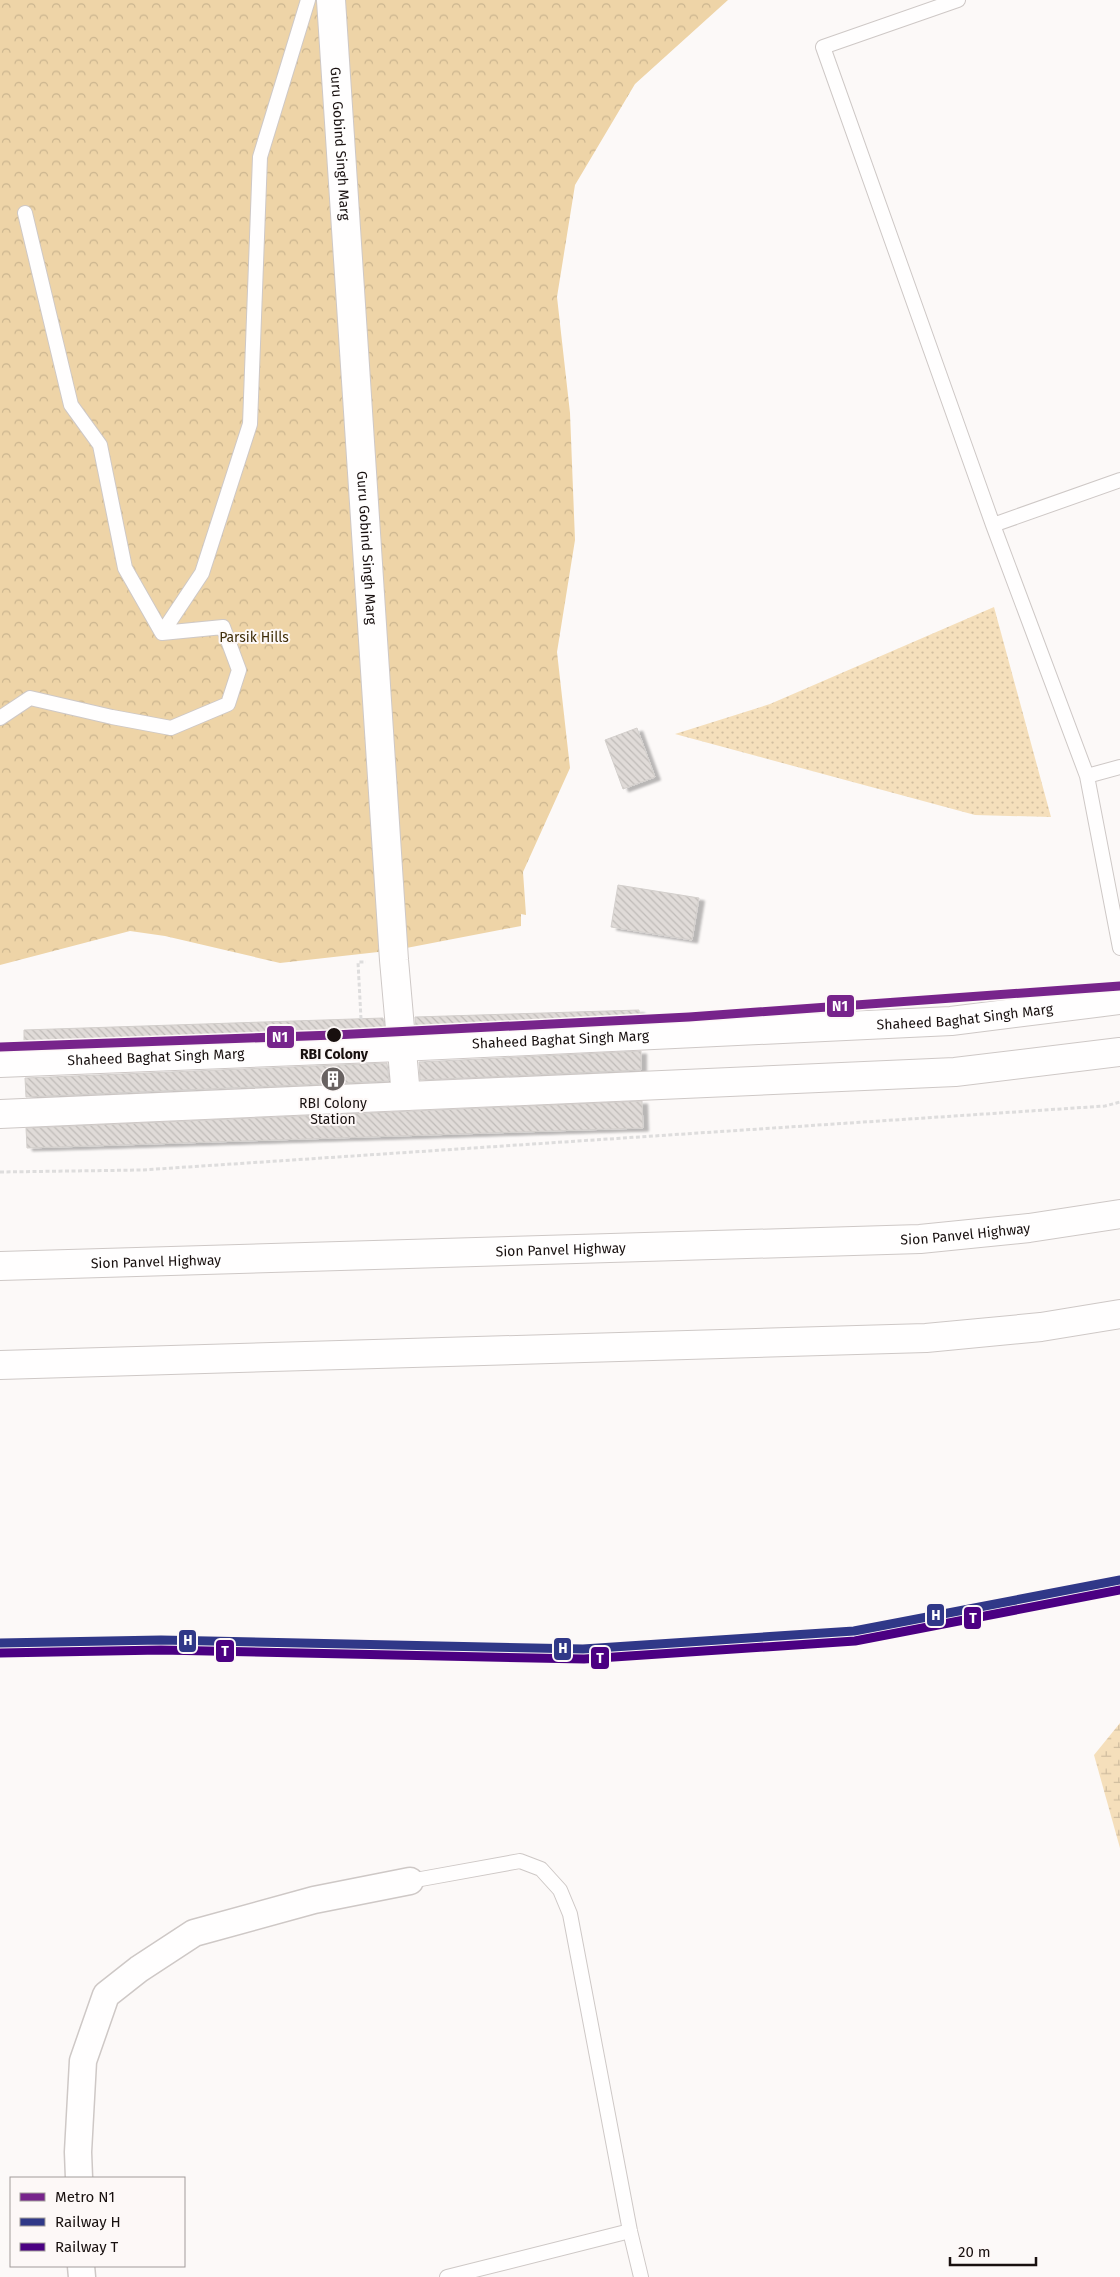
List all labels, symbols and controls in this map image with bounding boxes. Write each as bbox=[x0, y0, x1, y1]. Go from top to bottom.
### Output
street label: Guru Gobind Singh Marg bbox=[327, 66, 354, 222]
street label: Guru Gobind Singh Marg bbox=[353, 470, 381, 626]
park label: Parsik Hills bbox=[219, 629, 289, 646]
line badge: N1 bbox=[826, 994, 855, 1018]
text: N1 bbox=[832, 998, 848, 1015]
street label: Shaheed Baghat Singh Marg bbox=[876, 1000, 1055, 1033]
line badge: N1 bbox=[266, 1025, 295, 1049]
marker: RBI Colony bbox=[325, 1026, 343, 1044]
street label: Shaheed Baghat Singh Marg bbox=[472, 1027, 650, 1052]
text: N1 bbox=[272, 1029, 288, 1046]
street label: Shaheed Baghat Singh Marg bbox=[67, 1045, 245, 1069]
place label: RBI Colony bbox=[300, 1046, 369, 1063]
building icon: RBI Colony Station bbox=[320, 1066, 346, 1092]
place label: RBI Colony Station bbox=[299, 1095, 367, 1128]
street label: Sion Panvel Highway bbox=[900, 1219, 1031, 1248]
street label: Sion Panvel Highway bbox=[495, 1239, 626, 1260]
street label: Sion Panvel Highway bbox=[91, 1251, 221, 1272]
line badge: H bbox=[926, 1603, 945, 1627]
line badge: T bbox=[963, 1606, 982, 1630]
text: H bbox=[931, 1607, 941, 1624]
text: T bbox=[969, 1610, 977, 1627]
line badge: H bbox=[178, 1629, 197, 1653]
text: H bbox=[183, 1632, 193, 1649]
line badge: H bbox=[553, 1637, 572, 1661]
line badge: T bbox=[215, 1639, 235, 1663]
text: H bbox=[558, 1640, 568, 1657]
text: T bbox=[221, 1643, 229, 1660]
line badge: T bbox=[590, 1646, 610, 1670]
text: T bbox=[596, 1650, 604, 1667]
legend bbox=[10, 2177, 185, 2267]
text: Metro N1 bbox=[55, 2188, 115, 2206]
text: Railway H bbox=[55, 2213, 121, 2231]
scale bar bbox=[950, 2234, 1036, 2266]
text: Railway T bbox=[55, 2238, 119, 2256]
text: 20 m bbox=[958, 2243, 991, 2261]

